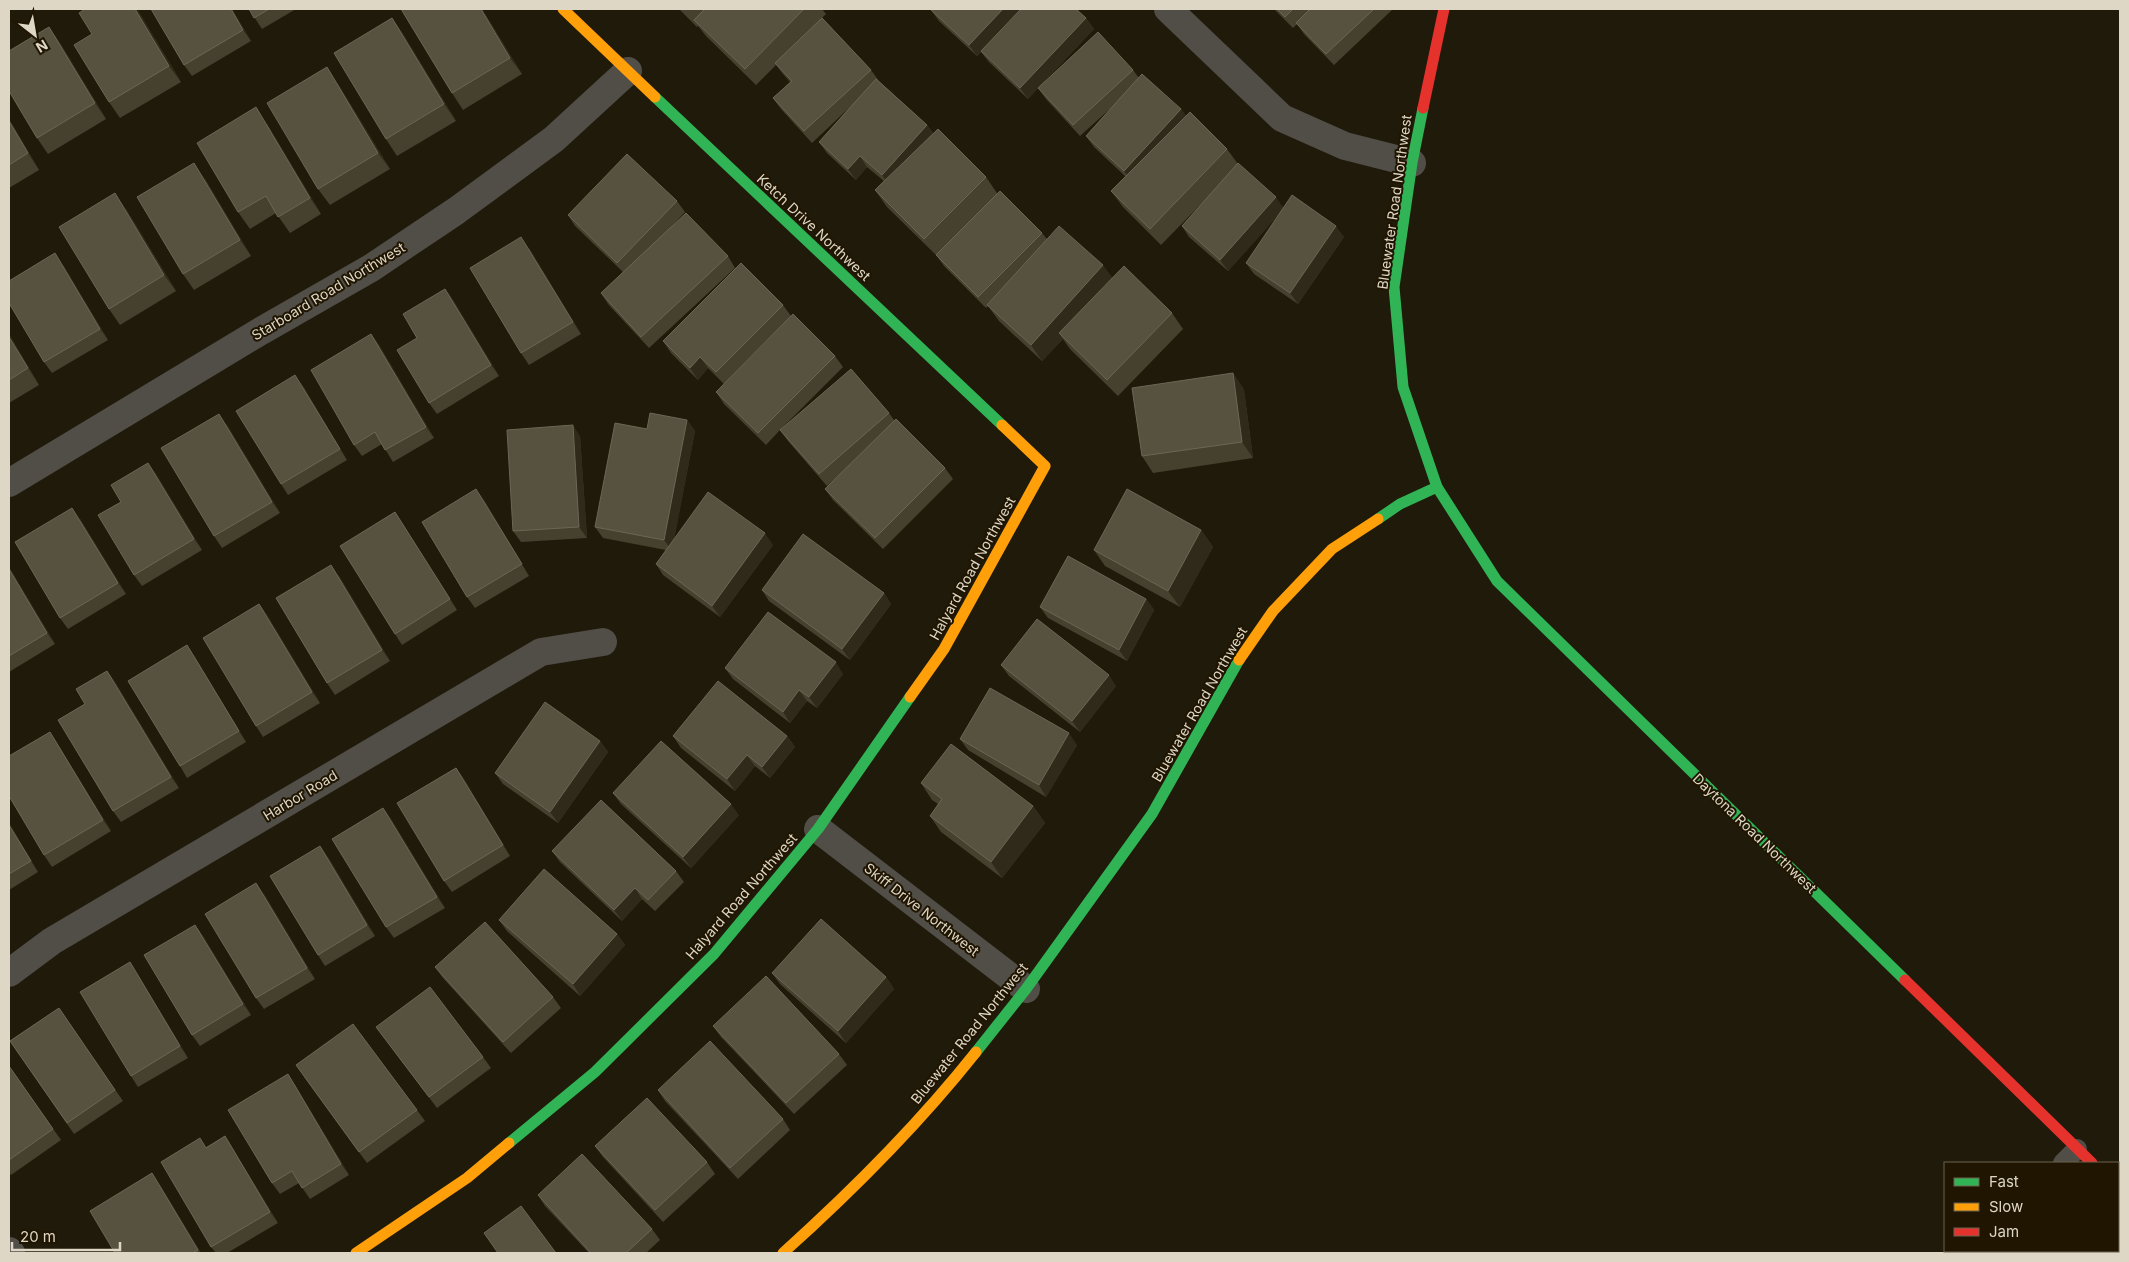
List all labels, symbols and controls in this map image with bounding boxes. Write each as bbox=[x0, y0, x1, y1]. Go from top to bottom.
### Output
north arrow bbox=[10, 10, 60, 60]
text: N bbox=[33, 37, 51, 57]
street label: Bluewater Road Northwest bbox=[1373, 113, 1415, 290]
street label: Ketch Drive Northwest bbox=[754, 170, 875, 284]
street label: Starboard Road Northwest bbox=[248, 238, 408, 344]
street label: Halyard Road Northwest bbox=[925, 493, 1019, 643]
street label: Bluewater Road Northwest bbox=[1148, 623, 1251, 785]
street label: Harbor Road bbox=[260, 766, 340, 824]
street label: Daytona Road Northwest bbox=[1690, 770, 1821, 897]
street label: Halyard Road Northwest bbox=[682, 829, 801, 962]
street label: Skiff Drive Northwest bbox=[861, 859, 983, 959]
street label: Bluewater Road Northwest bbox=[907, 959, 1031, 1107]
legend bbox=[1944, 1162, 2119, 1252]
text: Fast bbox=[1989, 1172, 2019, 1191]
text: Slow bbox=[1989, 1197, 2023, 1216]
scale bar bbox=[12, 1220, 120, 1252]
text: Jam bbox=[1989, 1222, 2019, 1241]
text: 20 m bbox=[20, 1227, 56, 1246]

